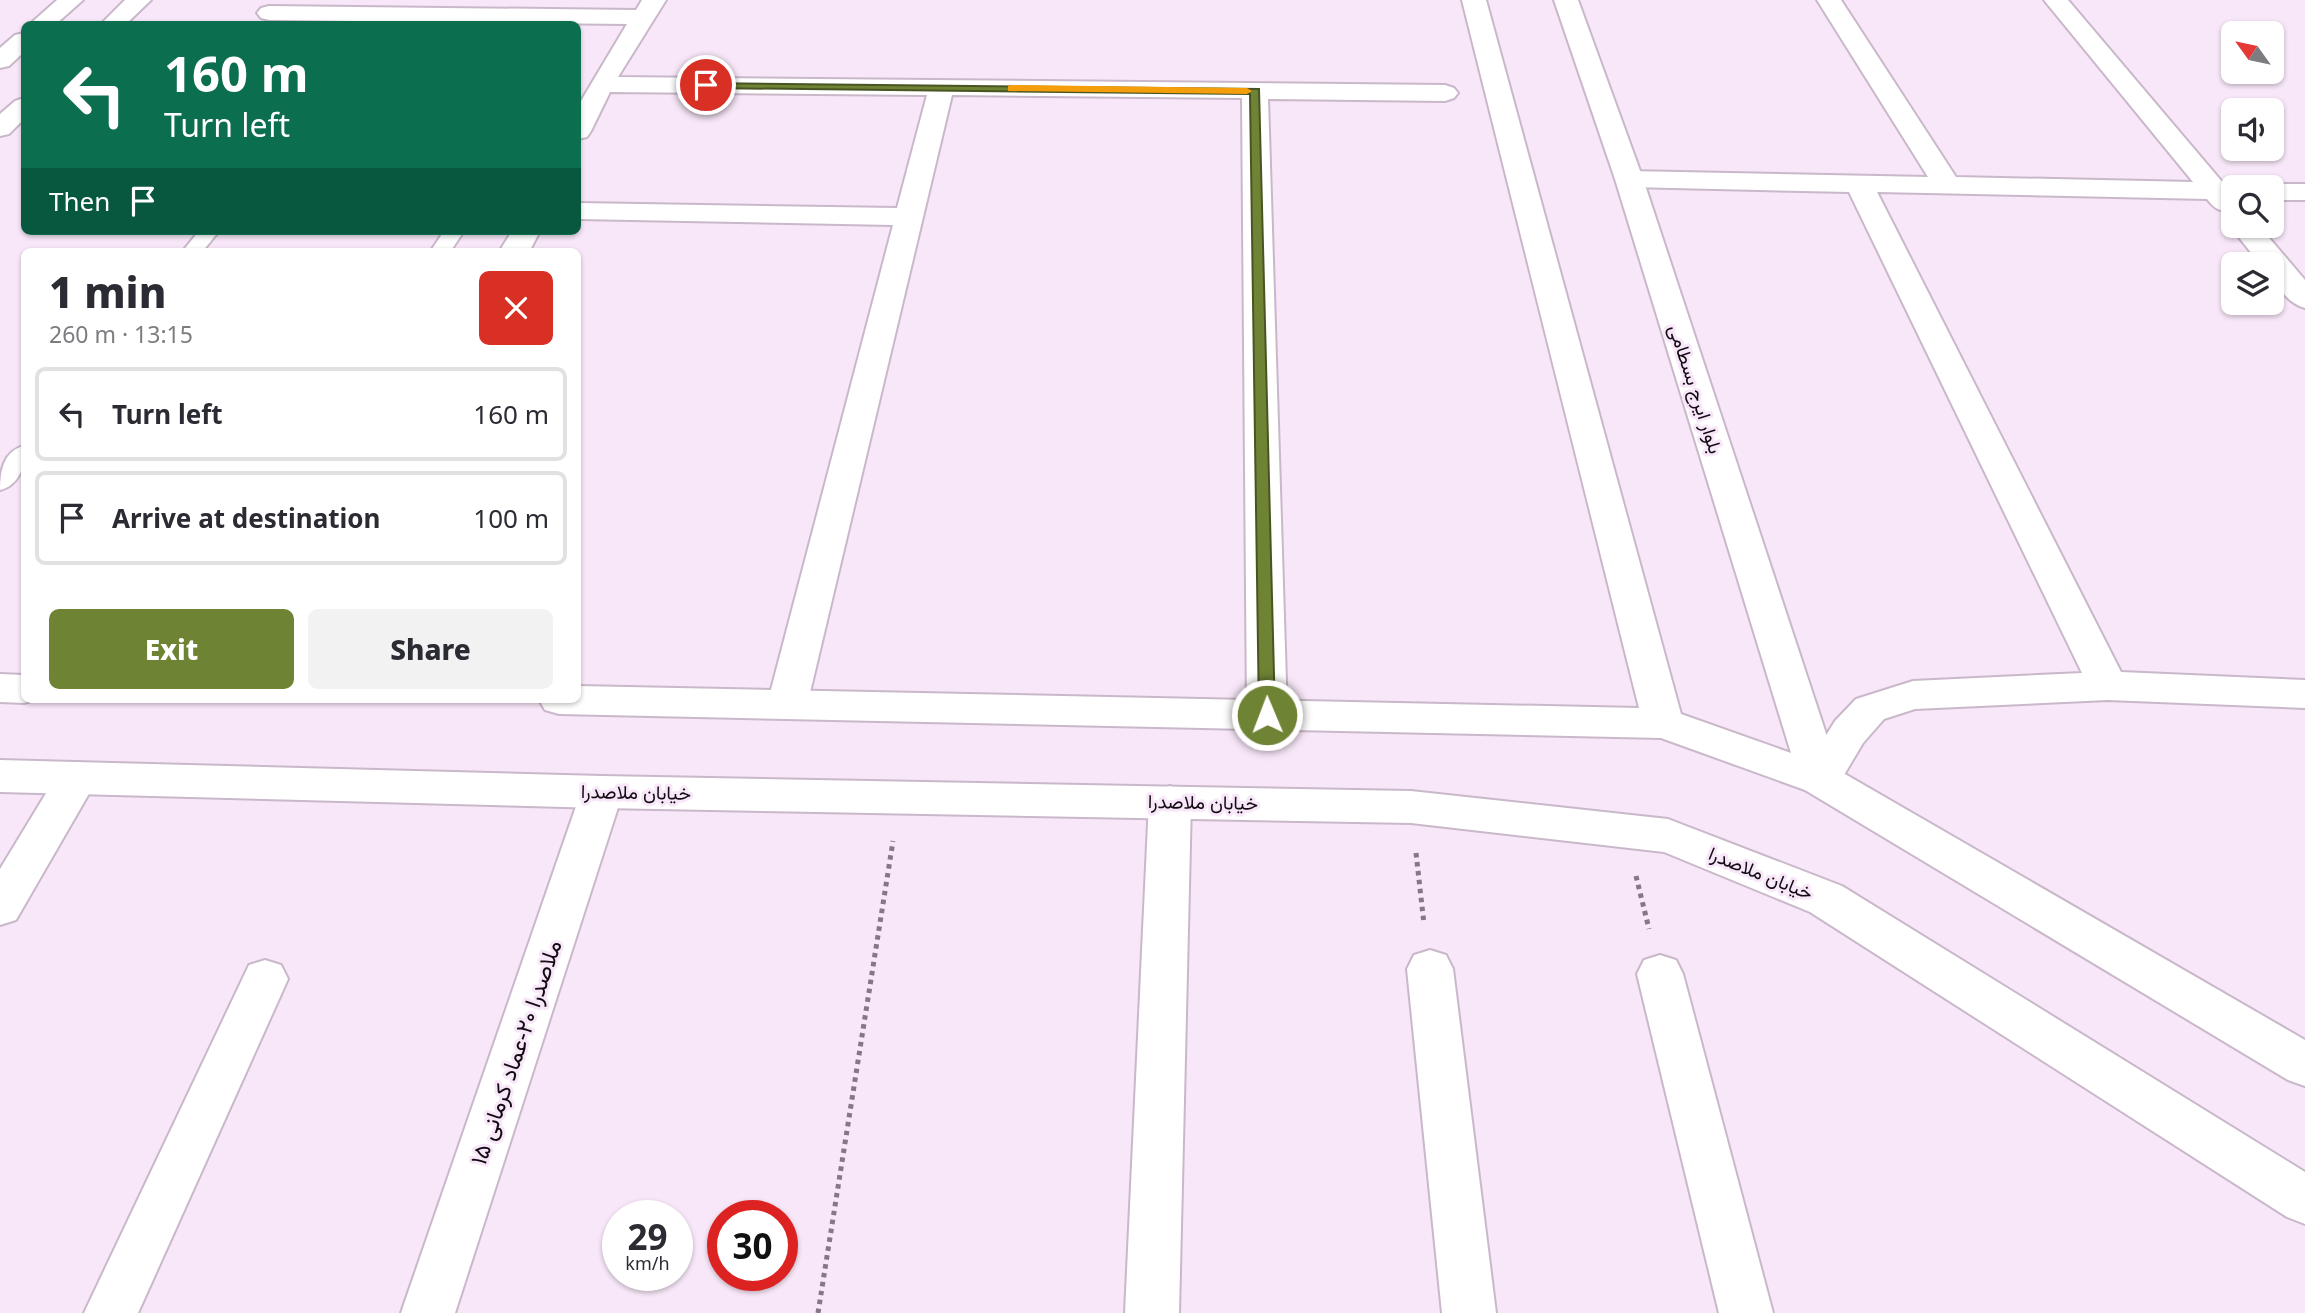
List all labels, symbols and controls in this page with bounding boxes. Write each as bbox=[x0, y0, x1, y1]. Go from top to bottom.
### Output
north arrow bbox=[2221, 21, 2284, 84]
map controls bbox=[2221, 21, 2284, 315]
text: 160 m bbox=[164, 40, 309, 106]
icon: left bbox=[49, 49, 140, 140]
pin bbox=[676, 55, 736, 115]
icon: arrive bbox=[687, 66, 725, 104]
button: sound bbox=[2221, 98, 2284, 161]
text: Turn left bbox=[164, 103, 290, 146]
button: search bbox=[2221, 175, 2284, 238]
icon: arrive bbox=[124, 182, 162, 220]
text: Then bbox=[49, 183, 110, 219]
button: layers bbox=[2221, 252, 2284, 315]
text: 1 min bbox=[49, 263, 166, 320]
button: close bbox=[479, 271, 553, 345]
text: 260 m · 13:15 bbox=[49, 318, 193, 350]
street label: بلوار ایرج بسطامی bbox=[1663, 321, 1729, 457]
icon: left bbox=[53, 395, 91, 433]
text: Turn left bbox=[112, 396, 223, 432]
text: 160 m bbox=[473, 396, 549, 432]
icon: arrive bbox=[53, 499, 91, 537]
text: Arrive at destination bbox=[112, 500, 381, 536]
text: 100 m bbox=[473, 500, 549, 536]
button: Exit bbox=[49, 609, 294, 689]
button: Share bbox=[308, 609, 553, 689]
position arrow bbox=[1230, 678, 1304, 752]
street label: خیابان ملاصدرا bbox=[581, 778, 691, 806]
street label: خیابان ملاصدرا bbox=[1148, 788, 1258, 816]
street label: خیابان ملاصدرا bbox=[1705, 840, 1817, 906]
street label: ملاصدرا ۲۰-عماد کرمانی ۱۵ bbox=[461, 935, 569, 1169]
speed limit sign: 30 bbox=[707, 1200, 798, 1291]
text: 29 bbox=[627, 1213, 668, 1260]
text: km/h bbox=[625, 1251, 670, 1275]

